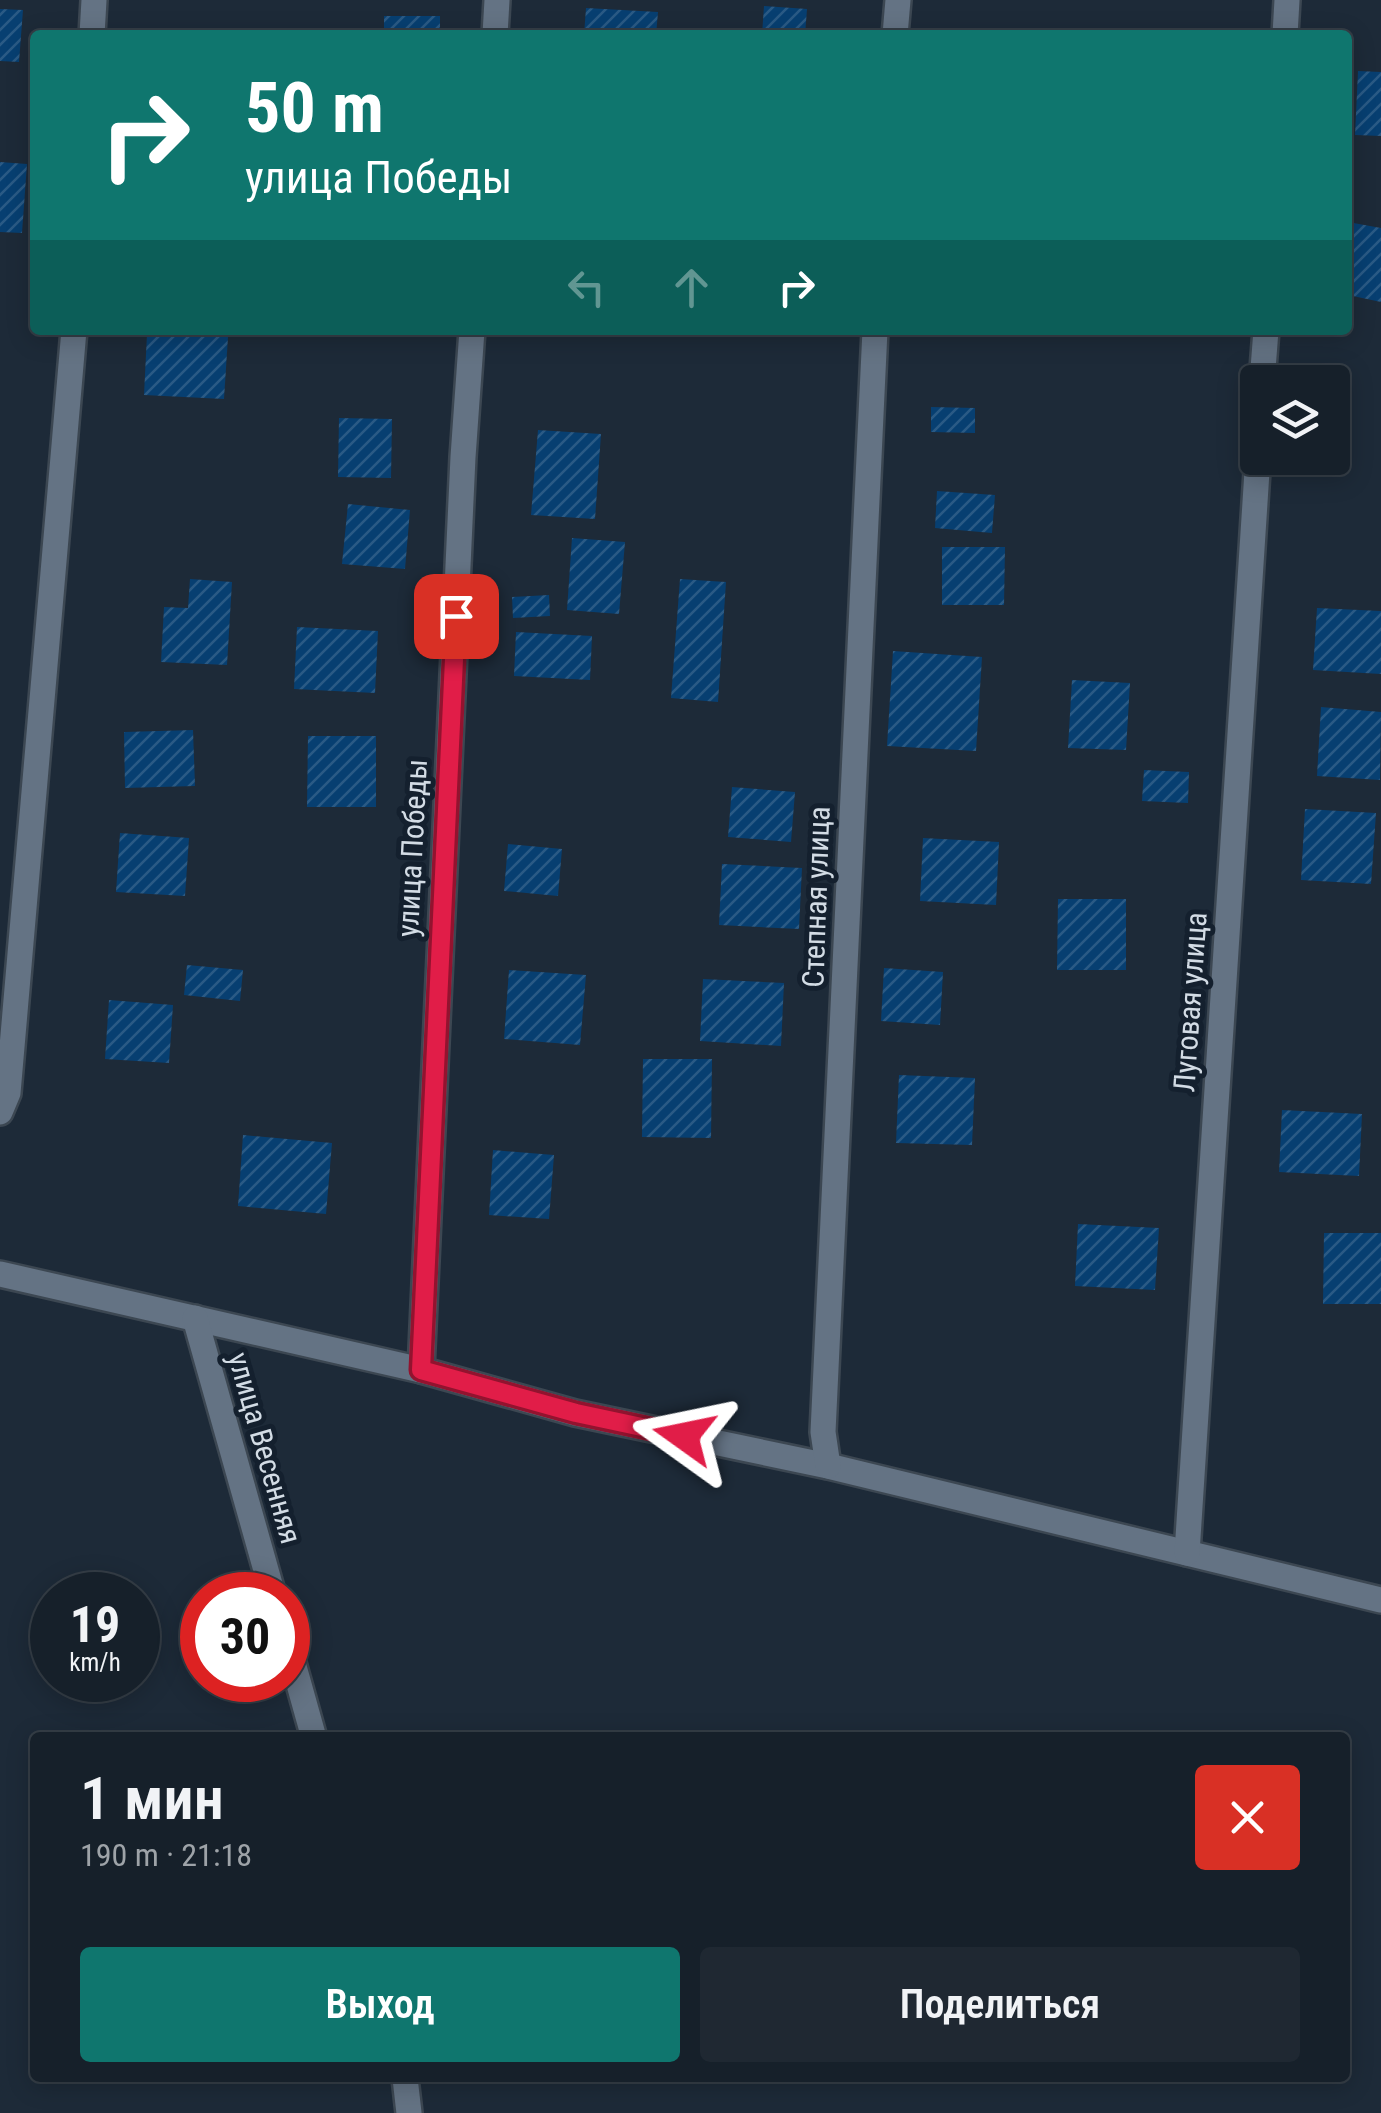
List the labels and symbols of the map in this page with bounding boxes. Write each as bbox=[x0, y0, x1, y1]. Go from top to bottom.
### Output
pin bbox=[414, 574, 499, 659]
street label: улица Победы bbox=[390, 758, 434, 938]
street label: Степная улица bbox=[795, 806, 837, 988]
street label: Луговая улица bbox=[1166, 911, 1214, 1093]
street label: улица Весенняя bbox=[221, 1348, 309, 1548]
position arrow bbox=[632, 1384, 736, 1488]
speed limit sign: 30 bbox=[180, 1572, 310, 1702]

